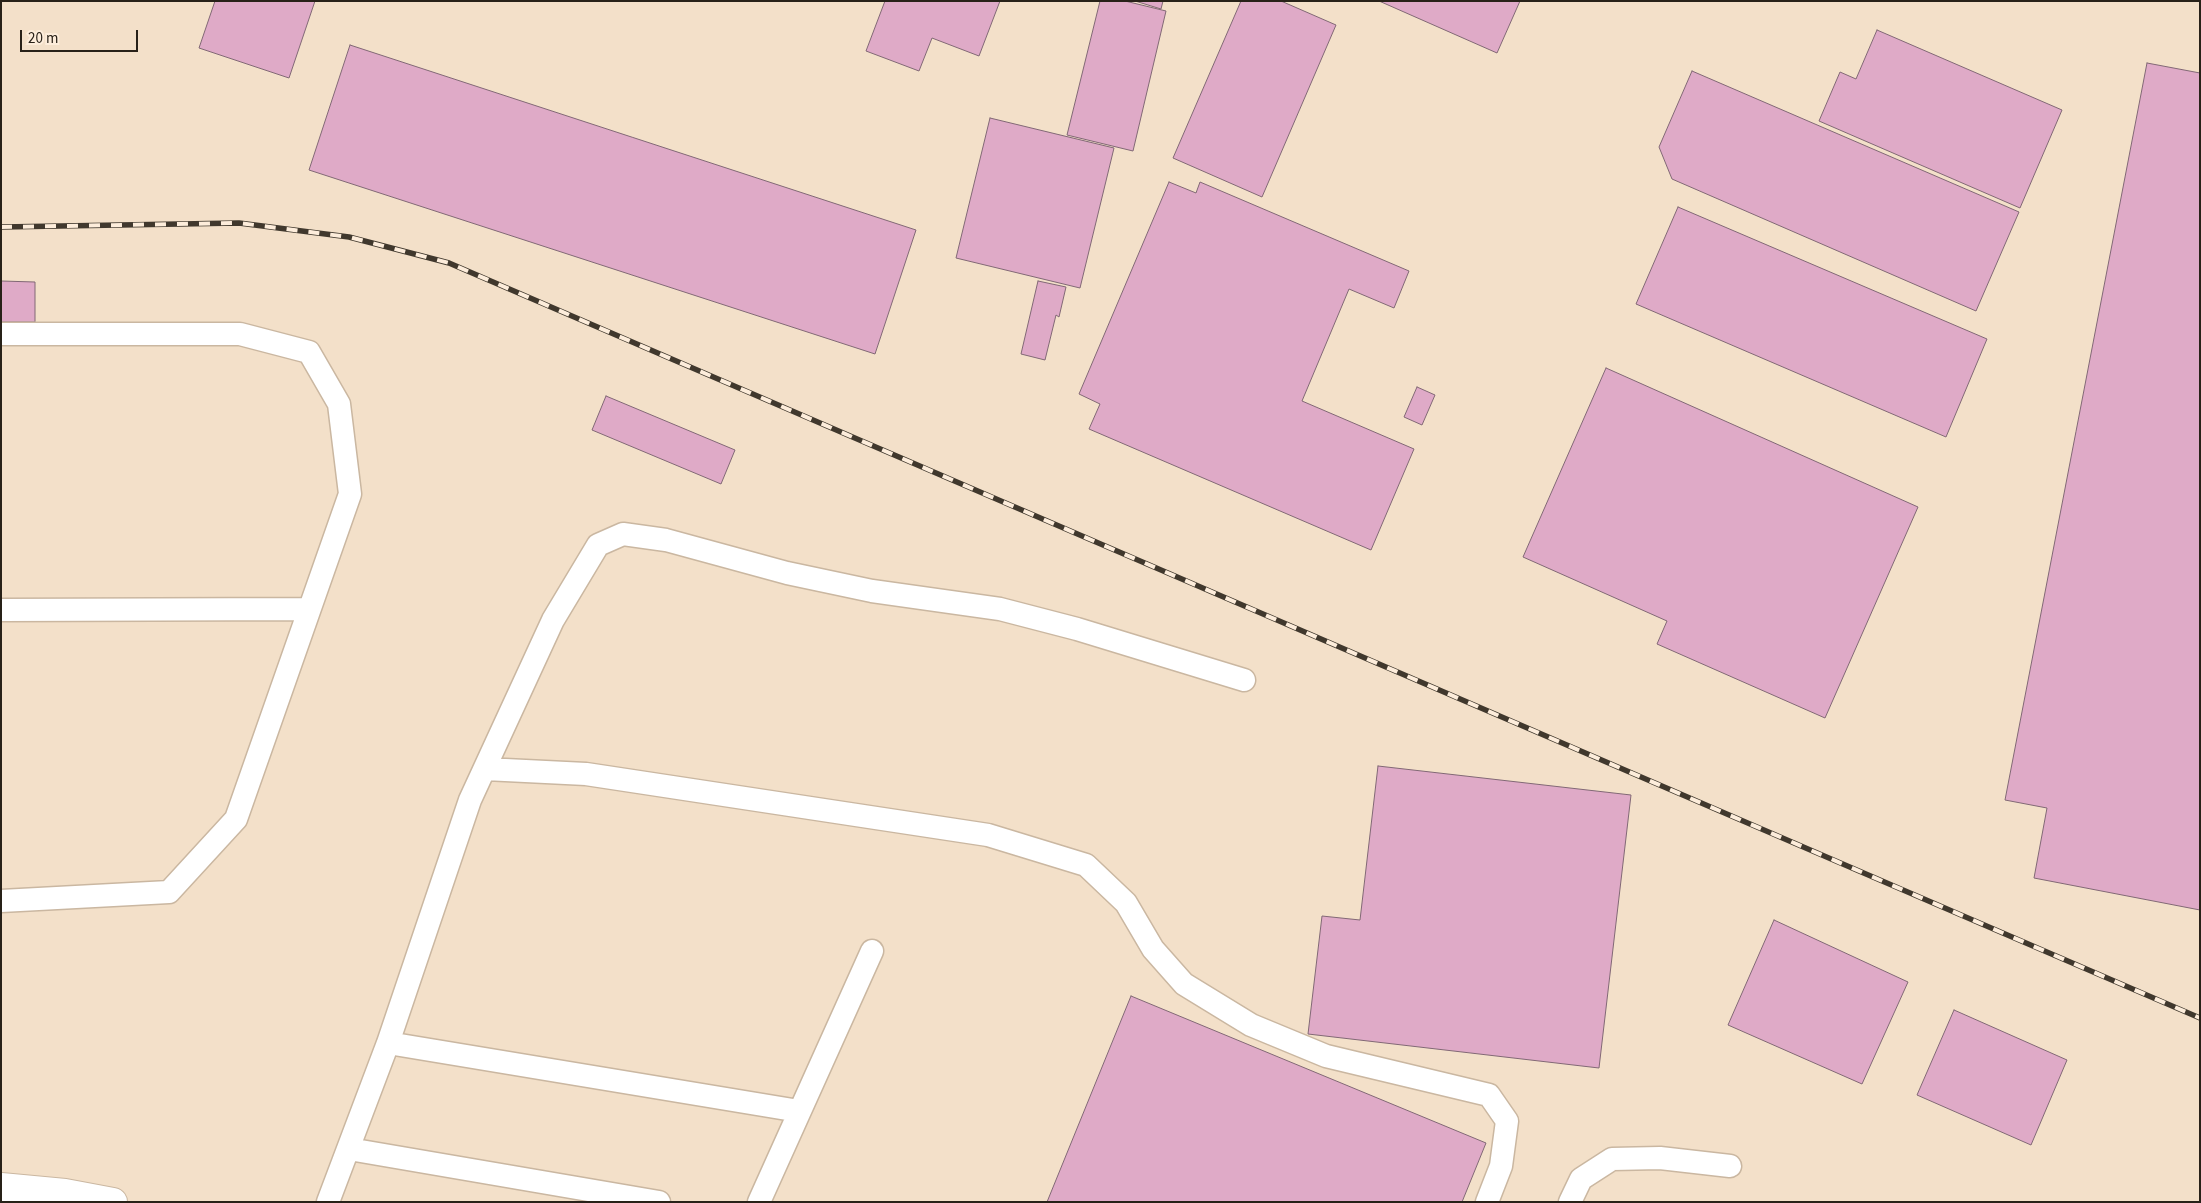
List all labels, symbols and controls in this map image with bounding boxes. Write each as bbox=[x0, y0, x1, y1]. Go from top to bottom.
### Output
scale bar bbox=[22, 20, 140, 52]
text: 20 m bbox=[28, 28, 58, 49]

